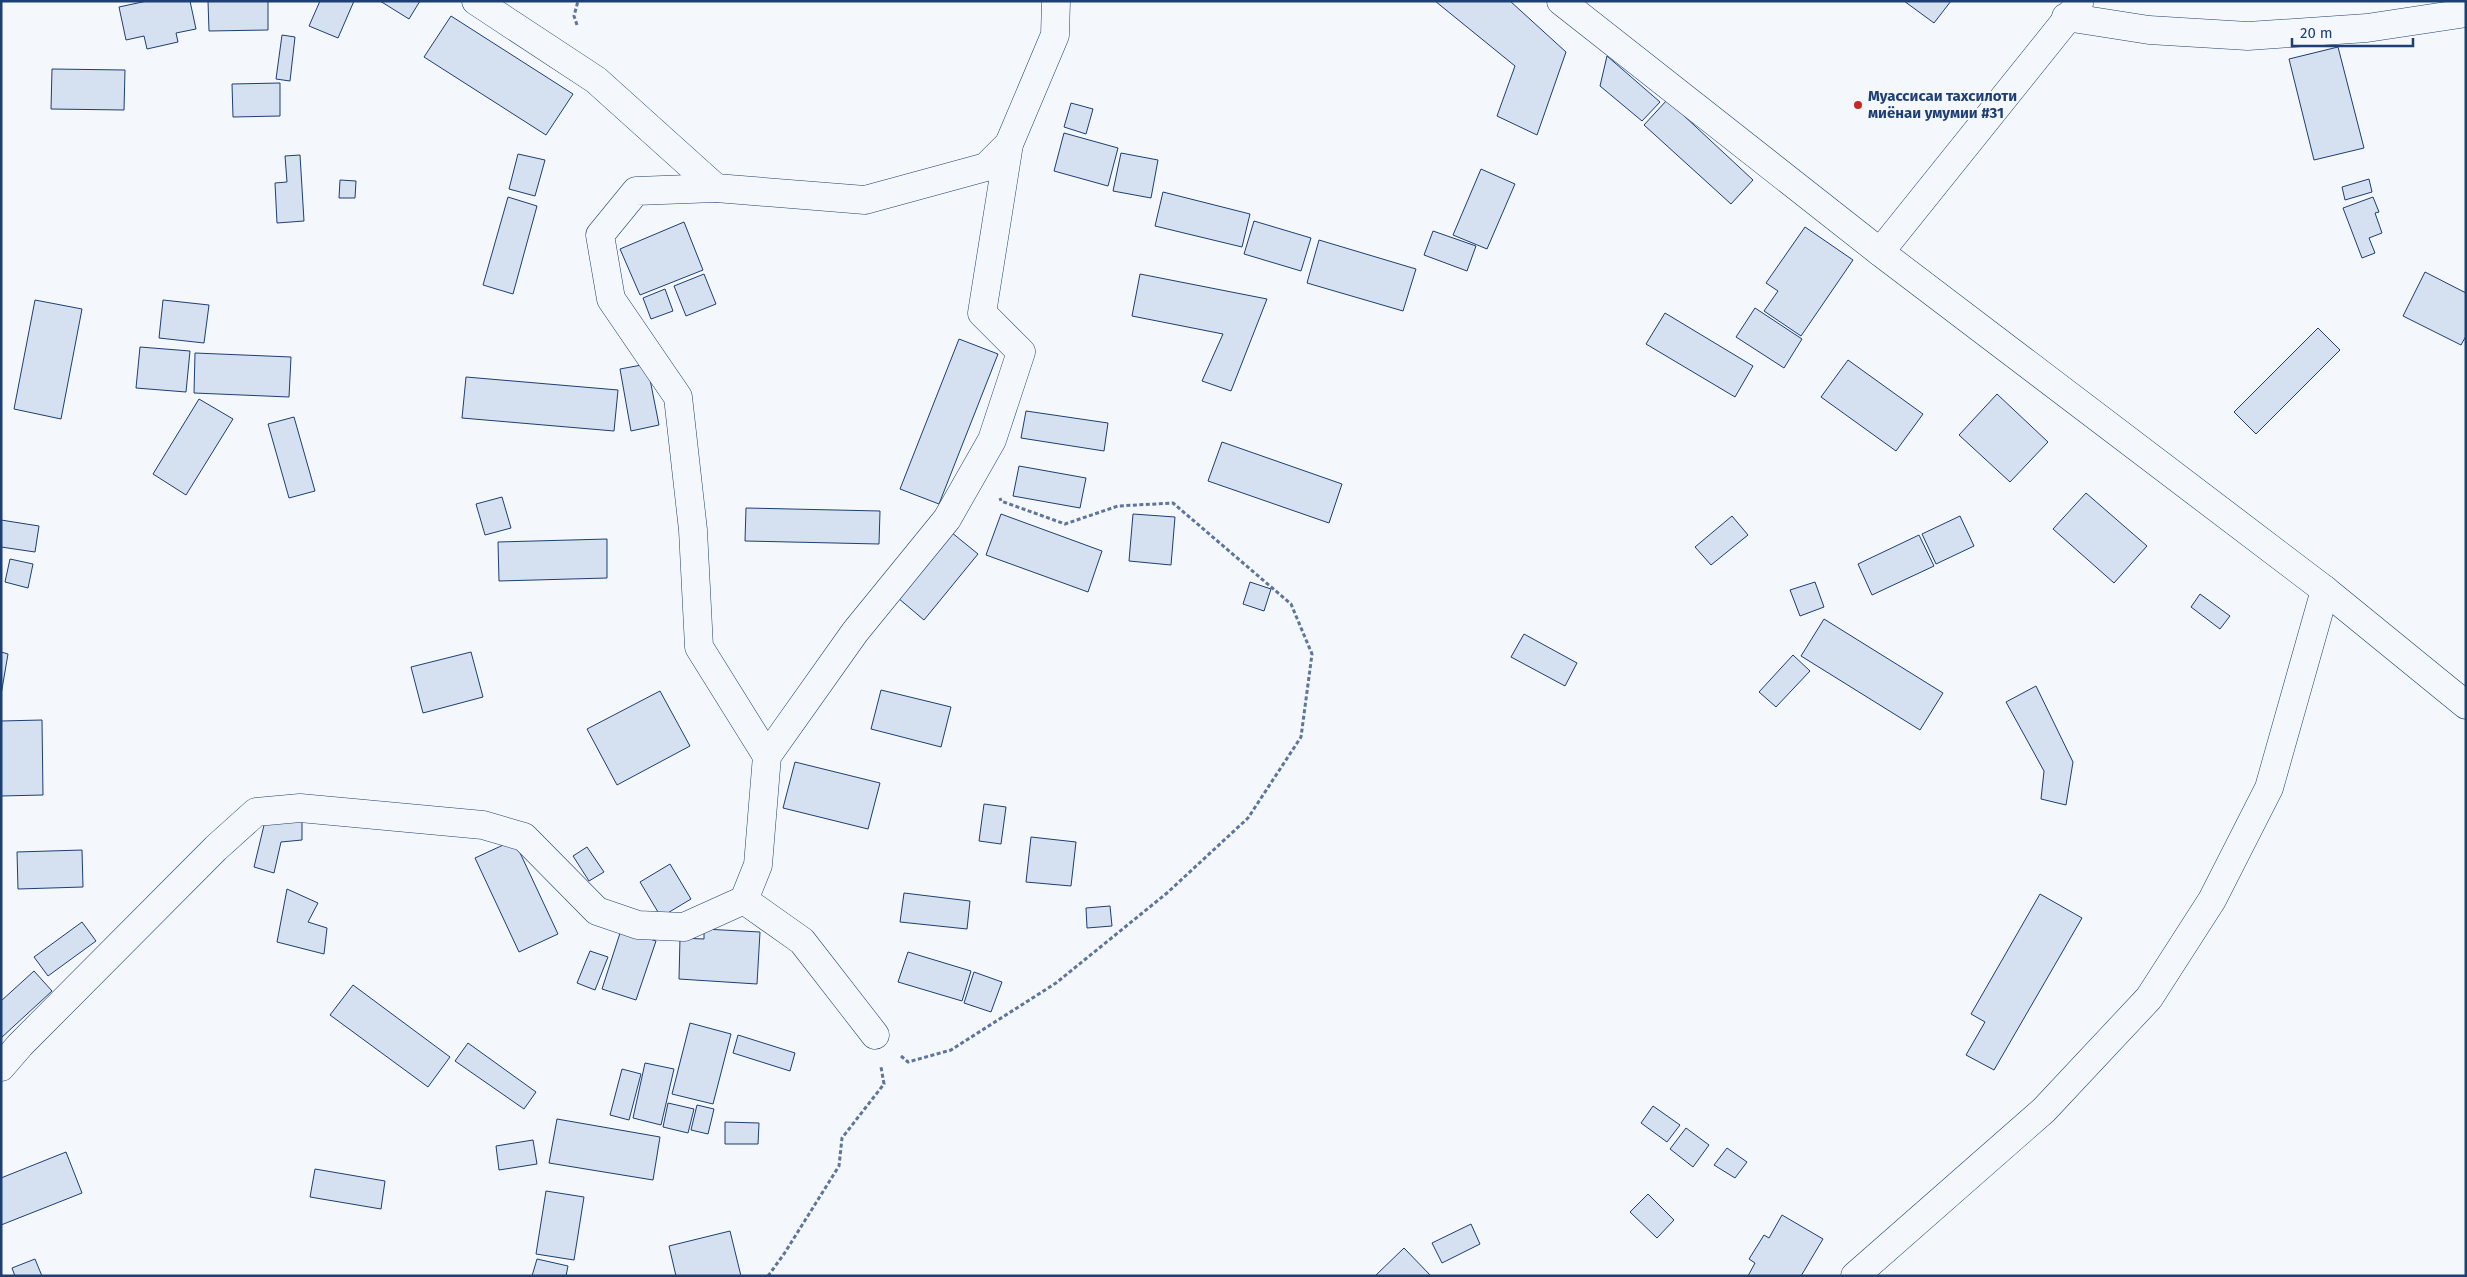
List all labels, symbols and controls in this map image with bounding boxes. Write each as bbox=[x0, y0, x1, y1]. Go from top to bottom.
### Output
scale bar bbox=[2292, 15, 2413, 47]
text: 20 m bbox=[2300, 24, 2333, 42]
place label: Муассисаи тахсилоти миёнаи умумии #31 bbox=[1868, 87, 2017, 122]
marker: Муассисаи тахсилоти миёнаи умумии #31 bbox=[1852, 99, 1864, 111]

